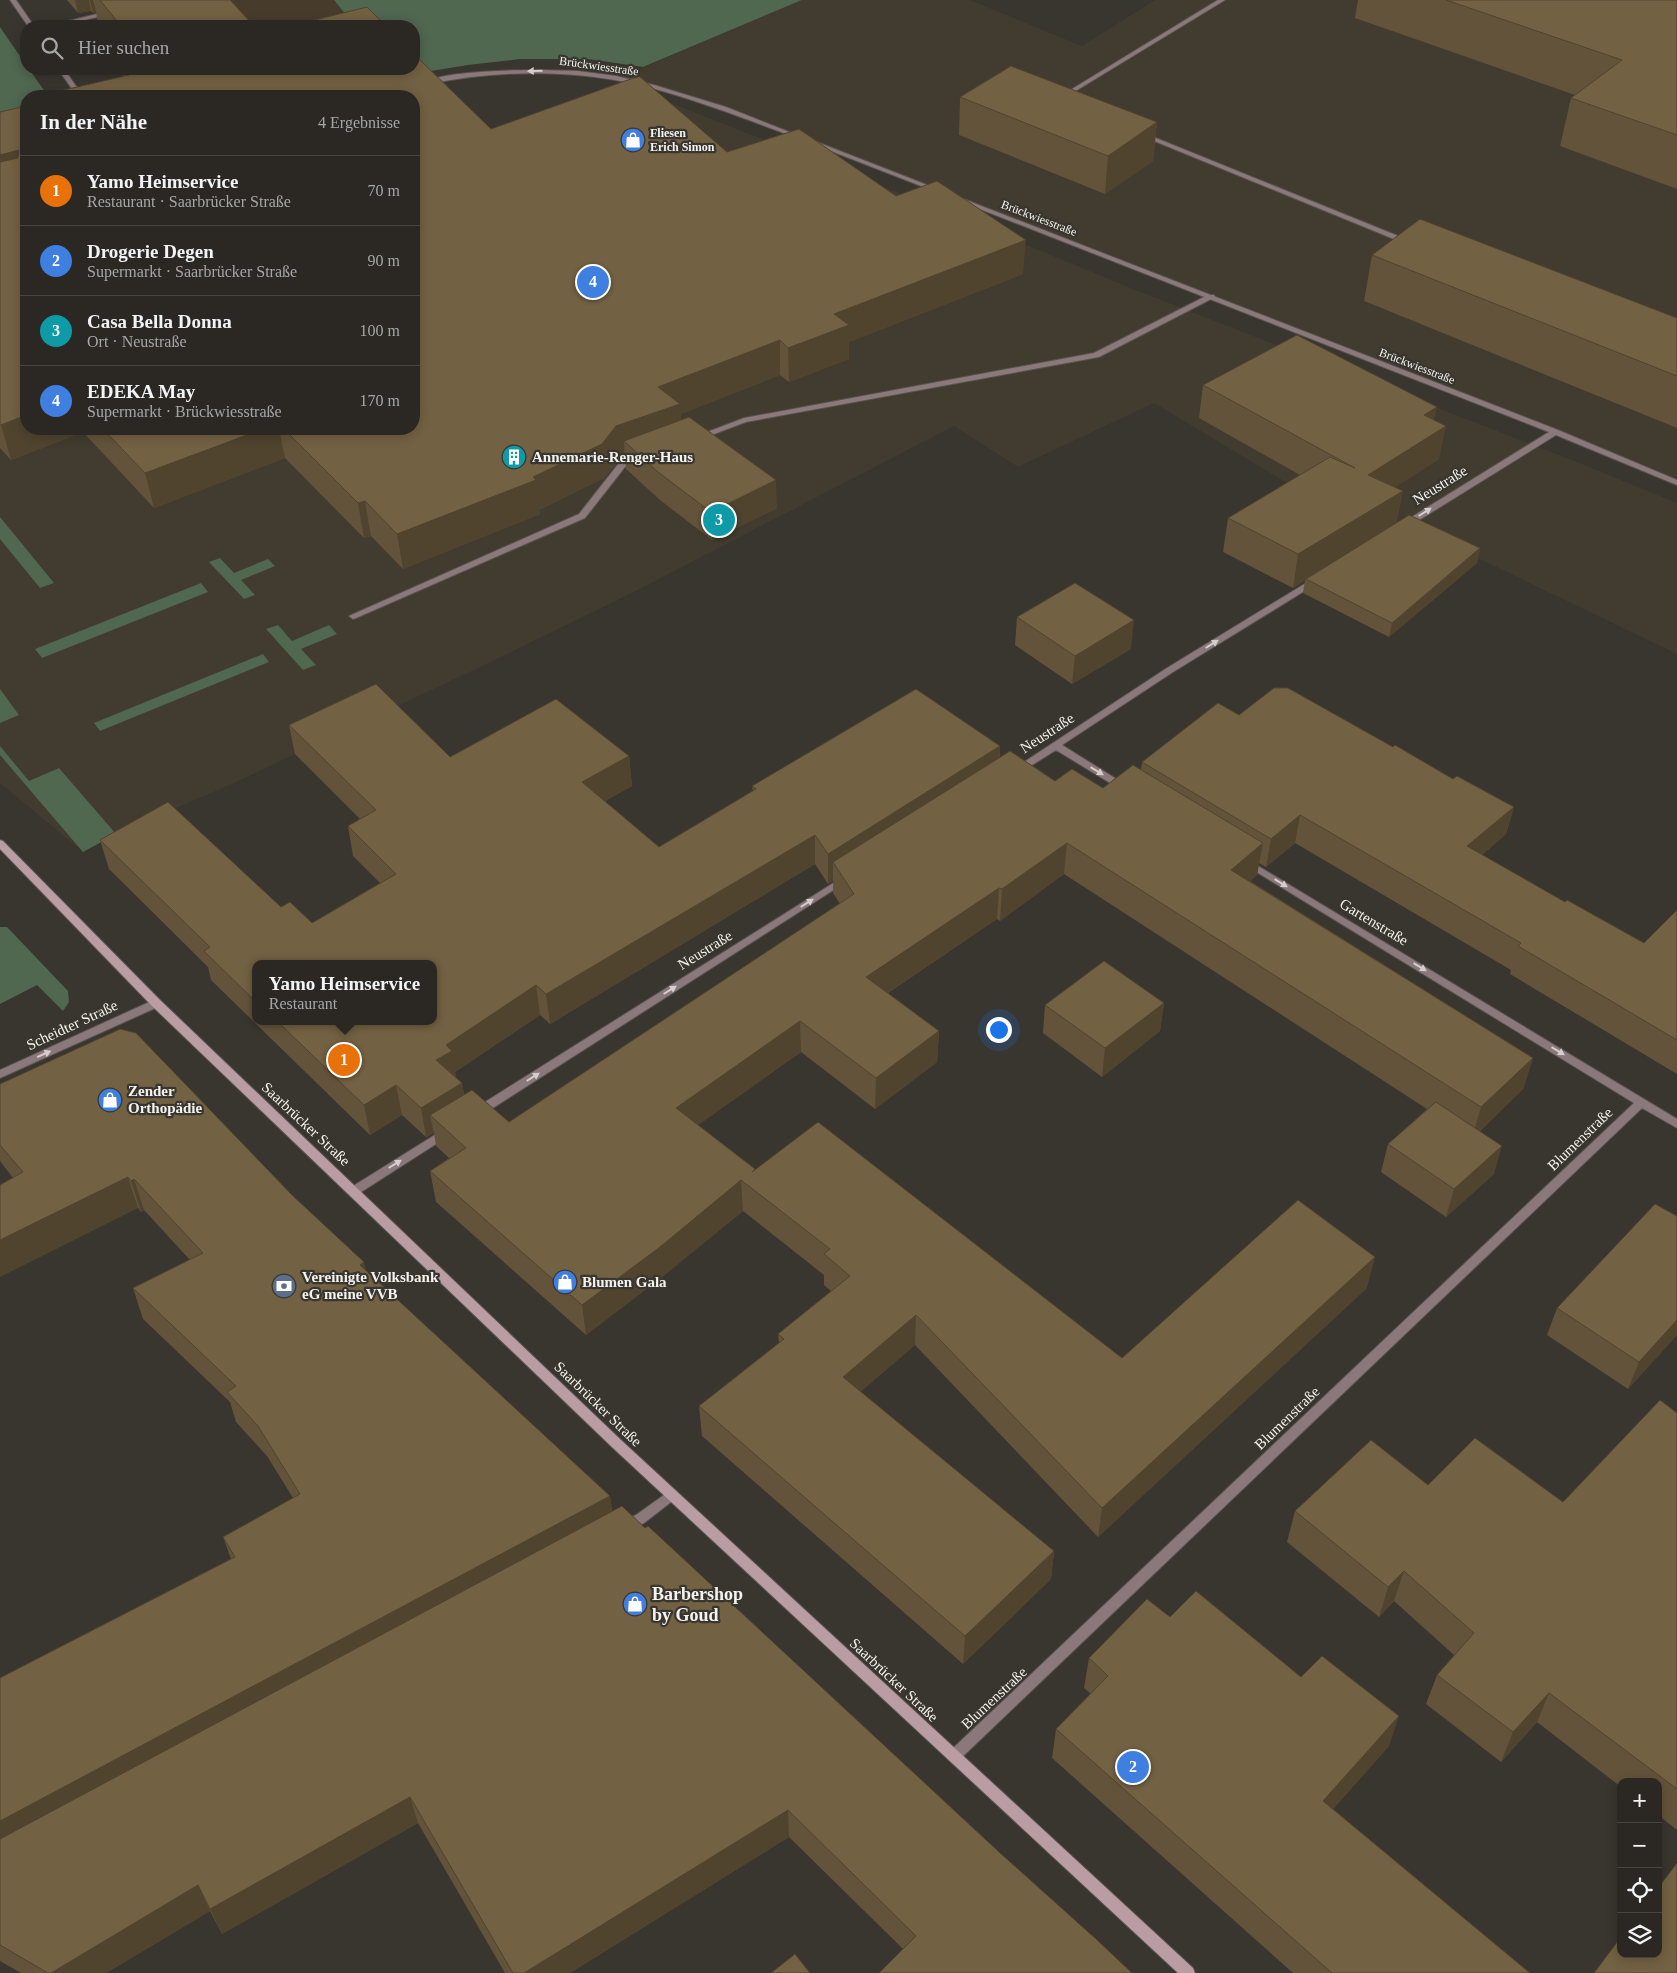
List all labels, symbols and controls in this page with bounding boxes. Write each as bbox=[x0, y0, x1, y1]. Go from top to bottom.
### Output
search box bbox=[20, 20, 420, 75]
icon: search bbox=[38, 34, 66, 62]
text: Hier suchen bbox=[78, 37, 169, 58]
street label: Brückwiesstraße bbox=[558, 54, 640, 78]
one-way arrow bbox=[527, 67, 543, 75]
text: In der Nähe bbox=[40, 110, 147, 134]
text: 4 Ergebnisse bbox=[318, 114, 400, 131]
place label: Fliesen Erich Simon bbox=[650, 126, 715, 154]
shop icon: Fliesen Erich Simon bbox=[620, 127, 646, 153]
text: Yamo Heimservice bbox=[87, 171, 238, 192]
text: 1 bbox=[52, 182, 60, 199]
text: 70 m bbox=[368, 182, 400, 199]
text: Restaurant · Saarbrücker Straße bbox=[87, 193, 291, 210]
street label: Brückwiesstraße bbox=[999, 197, 1079, 239]
text: Drogerie Degen bbox=[87, 241, 214, 262]
text: 2 bbox=[52, 252, 60, 269]
text: 90 m bbox=[368, 252, 400, 269]
text: Supermarkt · Saarbrücker Straße bbox=[87, 263, 297, 280]
pin: 4 bbox=[577, 263, 609, 301]
text: Casa Bella Donna bbox=[87, 311, 232, 332]
text: 3 bbox=[52, 322, 60, 339]
text: 100 m bbox=[360, 322, 400, 339]
text: Ort · Neustraße bbox=[87, 333, 187, 350]
street label: Brückwiesstraße bbox=[1377, 345, 1457, 387]
text: EDEKA May bbox=[87, 381, 195, 402]
text: 4 bbox=[52, 392, 60, 409]
text: 170 m bbox=[360, 392, 400, 409]
text: Supermarkt · Brückwiesstraße bbox=[87, 403, 282, 420]
building icon: Annemarie-Renger-Haus bbox=[501, 444, 527, 470]
place label: Annemarie-Renger-Haus bbox=[532, 449, 693, 465]
street label: Neustraße bbox=[1410, 462, 1470, 508]
pin: 3 bbox=[703, 501, 735, 539]
one-way arrow bbox=[1418, 508, 1431, 517]
one-way arrow bbox=[1205, 639, 1218, 648]
street label: Neustraße bbox=[1017, 710, 1077, 756]
one-way arrow bbox=[1090, 766, 1104, 775]
one-way arrow bbox=[1274, 878, 1287, 887]
street label: Gartenstraße bbox=[1337, 895, 1411, 949]
one-way arrow bbox=[801, 899, 814, 908]
street label: Neustraße bbox=[675, 927, 735, 973]
popup bbox=[252, 960, 437, 1025]
one-way arrow bbox=[1413, 962, 1426, 972]
text: Yamo Heimservice bbox=[269, 973, 420, 994]
one-way arrow bbox=[663, 986, 677, 995]
text: Restaurant bbox=[269, 995, 337, 1012]
street label: Scheidter Straße bbox=[24, 997, 120, 1053]
your location bbox=[986, 1017, 1012, 1043]
pin: 1 bbox=[328, 1041, 360, 1079]
one-way arrow bbox=[1552, 1047, 1565, 1056]
one-way arrow bbox=[37, 1049, 51, 1057]
one-way arrow bbox=[526, 1073, 539, 1082]
street label: Saarbrücker Straße bbox=[259, 1079, 354, 1169]
place label: Zender Orthopädie bbox=[128, 1083, 203, 1116]
shop icon: Zender Orthopädie bbox=[97, 1087, 123, 1113]
street label: Blumenstraße bbox=[1544, 1104, 1616, 1174]
one-way arrow bbox=[389, 1159, 402, 1169]
place label: Vereinigte Volksbank eG meine VVB bbox=[302, 1269, 439, 1302]
shop icon: Blumen Gala bbox=[552, 1269, 578, 1295]
bank icon: Vereinigte Volksbank eG meine VVB bbox=[271, 1273, 297, 1299]
place label: Blumen Gala bbox=[582, 1274, 667, 1290]
street label: Saarbrücker Straße bbox=[551, 1358, 645, 1450]
street label: Blumenstraße bbox=[1251, 1383, 1323, 1453]
place label: Barbershop by Goud bbox=[652, 1584, 743, 1625]
shop icon: Barbershop by Goud bbox=[622, 1591, 648, 1617]
street label: Saarbrücker Straße bbox=[847, 1635, 942, 1725]
street label: Blumenstraße bbox=[958, 1664, 1030, 1732]
pin: 2 bbox=[1117, 1748, 1149, 1786]
map controls bbox=[1617, 1778, 1662, 1958]
button: + bbox=[1617, 1778, 1662, 1823]
button: − bbox=[1617, 1823, 1662, 1868]
button: locate bbox=[1617, 1868, 1662, 1913]
button: layers bbox=[1617, 1913, 1662, 1958]

